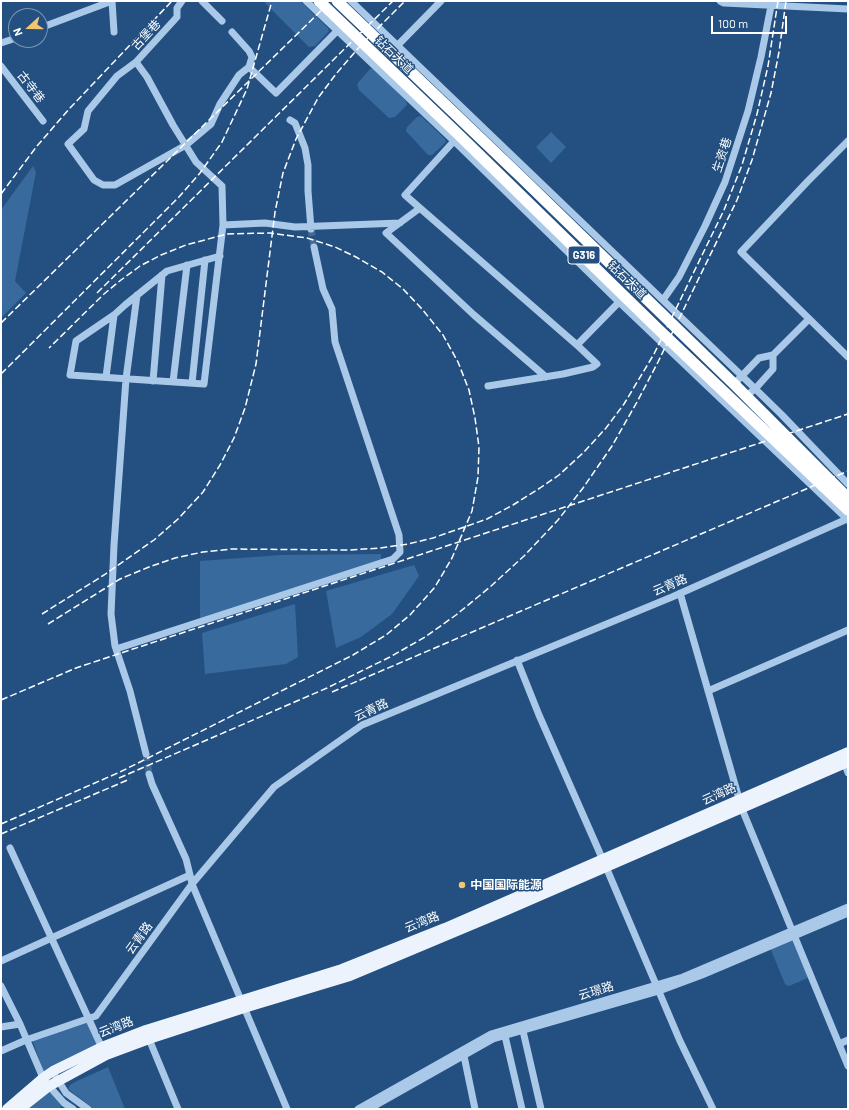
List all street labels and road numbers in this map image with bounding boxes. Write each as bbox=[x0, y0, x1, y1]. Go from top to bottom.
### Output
street label: 古堡巷 bbox=[128, 17, 164, 53]
street label: 钻石大道 bbox=[372, 33, 416, 77]
street label: 古寺巷 bbox=[14, 68, 48, 106]
street label: 生资巷 bbox=[710, 136, 734, 174]
road number: G316 bbox=[568, 246, 600, 264]
street label: 钻石大道 bbox=[605, 258, 649, 302]
street label: 云青路 bbox=[651, 571, 689, 599]
street label: 云青路 bbox=[352, 696, 390, 724]
street label: 云湾路 bbox=[700, 780, 738, 808]
street label: 云湾路 bbox=[403, 909, 441, 935]
street label: 云青路 bbox=[123, 919, 155, 957]
street label: 云璟路 bbox=[577, 979, 615, 1003]
street label: 云湾路 bbox=[97, 1014, 135, 1040]

